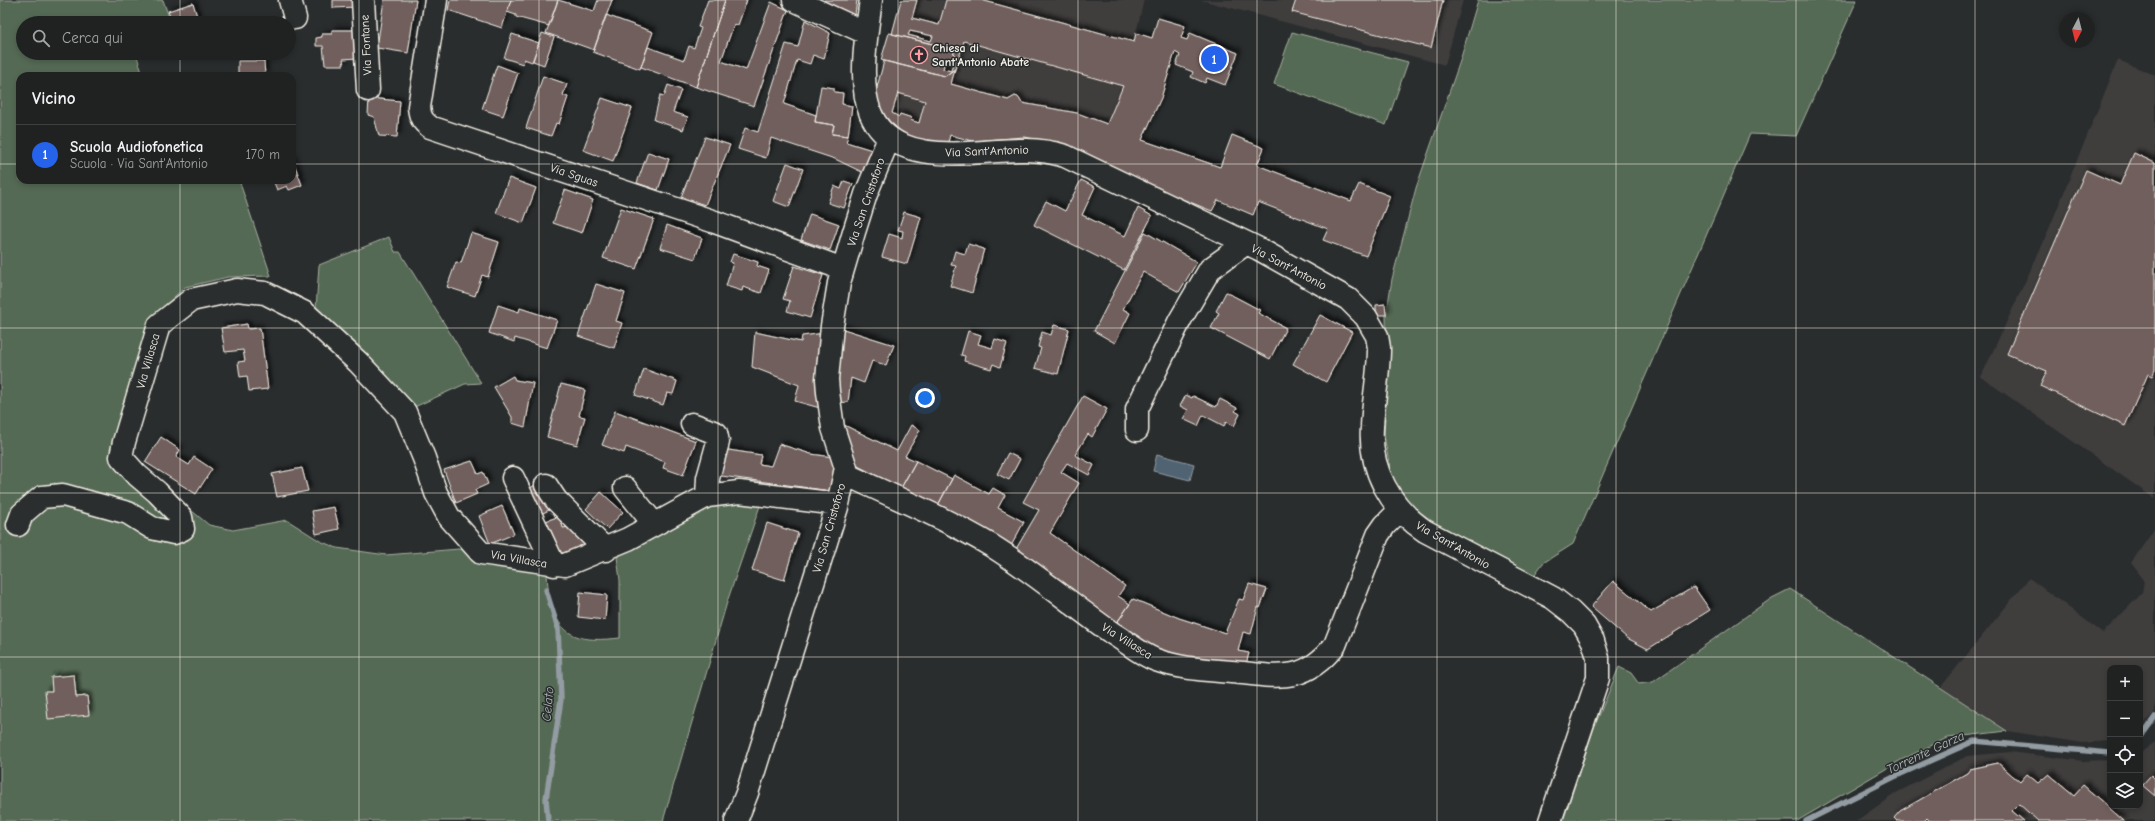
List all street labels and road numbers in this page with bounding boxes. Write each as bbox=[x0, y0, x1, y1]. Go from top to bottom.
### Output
street label: Via Fontane bbox=[357, 14, 375, 76]
street label: Via Sant'Antonio bbox=[945, 143, 1029, 159]
street label: Via San Cristoforo bbox=[844, 156, 888, 248]
street label: Via Sguas bbox=[548, 160, 600, 190]
street label: Via Sant'Antonio bbox=[1249, 241, 1329, 293]
street label: Via Villasca bbox=[133, 332, 163, 390]
street label: Via San Cristoforo bbox=[810, 482, 848, 574]
street label: Via Sant'Antonio bbox=[1413, 518, 1493, 572]
street label: Via Villasca bbox=[490, 547, 548, 571]
street label: Via Villasca bbox=[1099, 620, 1155, 662]

